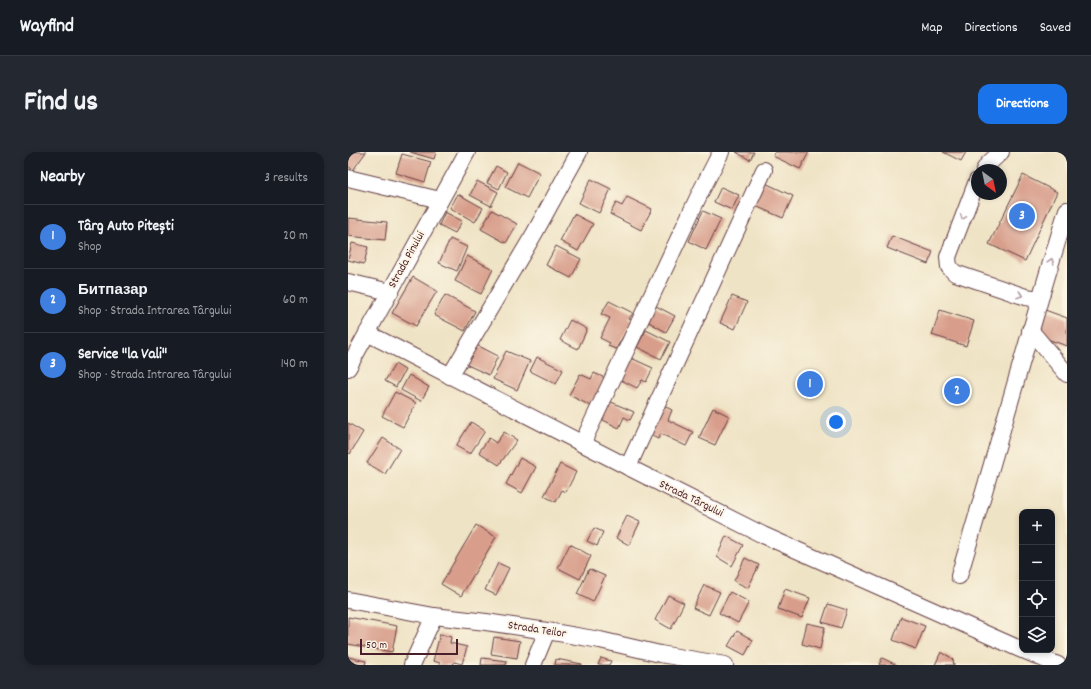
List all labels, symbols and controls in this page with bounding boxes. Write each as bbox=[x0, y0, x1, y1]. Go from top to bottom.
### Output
text: Wayfind bbox=[20, 14, 74, 41]
text: Map bbox=[921, 18, 943, 38]
text: Directions bbox=[965, 18, 1018, 38]
text: Saved bbox=[1040, 18, 1071, 38]
text: Find us bbox=[24, 84, 98, 124]
button: Directions bbox=[978, 84, 1067, 124]
north arrow bbox=[971, 164, 1007, 200]
text: Nearby bbox=[40, 166, 84, 190]
text: 3 results bbox=[264, 169, 308, 188]
pin: 3 bbox=[1009, 201, 1035, 231]
one-way arrow bbox=[959, 213, 967, 220]
text: Târg Auto Pitești bbox=[78, 216, 174, 238]
text: 1 bbox=[52, 227, 54, 246]
text: 20 m bbox=[283, 227, 308, 246]
street label: Strada Pinului bbox=[384, 229, 430, 291]
text: Shop bbox=[78, 238, 101, 257]
one-way arrow bbox=[1046, 258, 1055, 265]
text: Битпазар bbox=[78, 280, 148, 302]
one-way arrow bbox=[1016, 290, 1023, 299]
text: 2 bbox=[50, 291, 56, 310]
text: 60 m bbox=[283, 291, 308, 310]
text: Shop · Strada Intrarea Târgului bbox=[78, 302, 231, 321]
text: Service "la Vali" bbox=[78, 344, 167, 366]
text: 3 bbox=[50, 355, 56, 374]
text: 140 m bbox=[281, 355, 308, 374]
text: Shop · Strada Intrarea Târgului bbox=[78, 366, 231, 385]
pin: 1 bbox=[797, 369, 823, 399]
pin: 2 bbox=[944, 376, 970, 406]
your location bbox=[826, 412, 846, 432]
street label: Strada Târgului bbox=[656, 476, 726, 522]
map controls bbox=[1019, 509, 1055, 653]
button: + bbox=[1019, 509, 1055, 545]
button: − bbox=[1019, 545, 1055, 581]
button: locate bbox=[1019, 581, 1055, 617]
street label: Strada Teilor bbox=[507, 617, 568, 643]
button: layers bbox=[1019, 617, 1055, 653]
scale bar bbox=[360, 637, 458, 656]
text: 50 m bbox=[366, 638, 387, 654]

